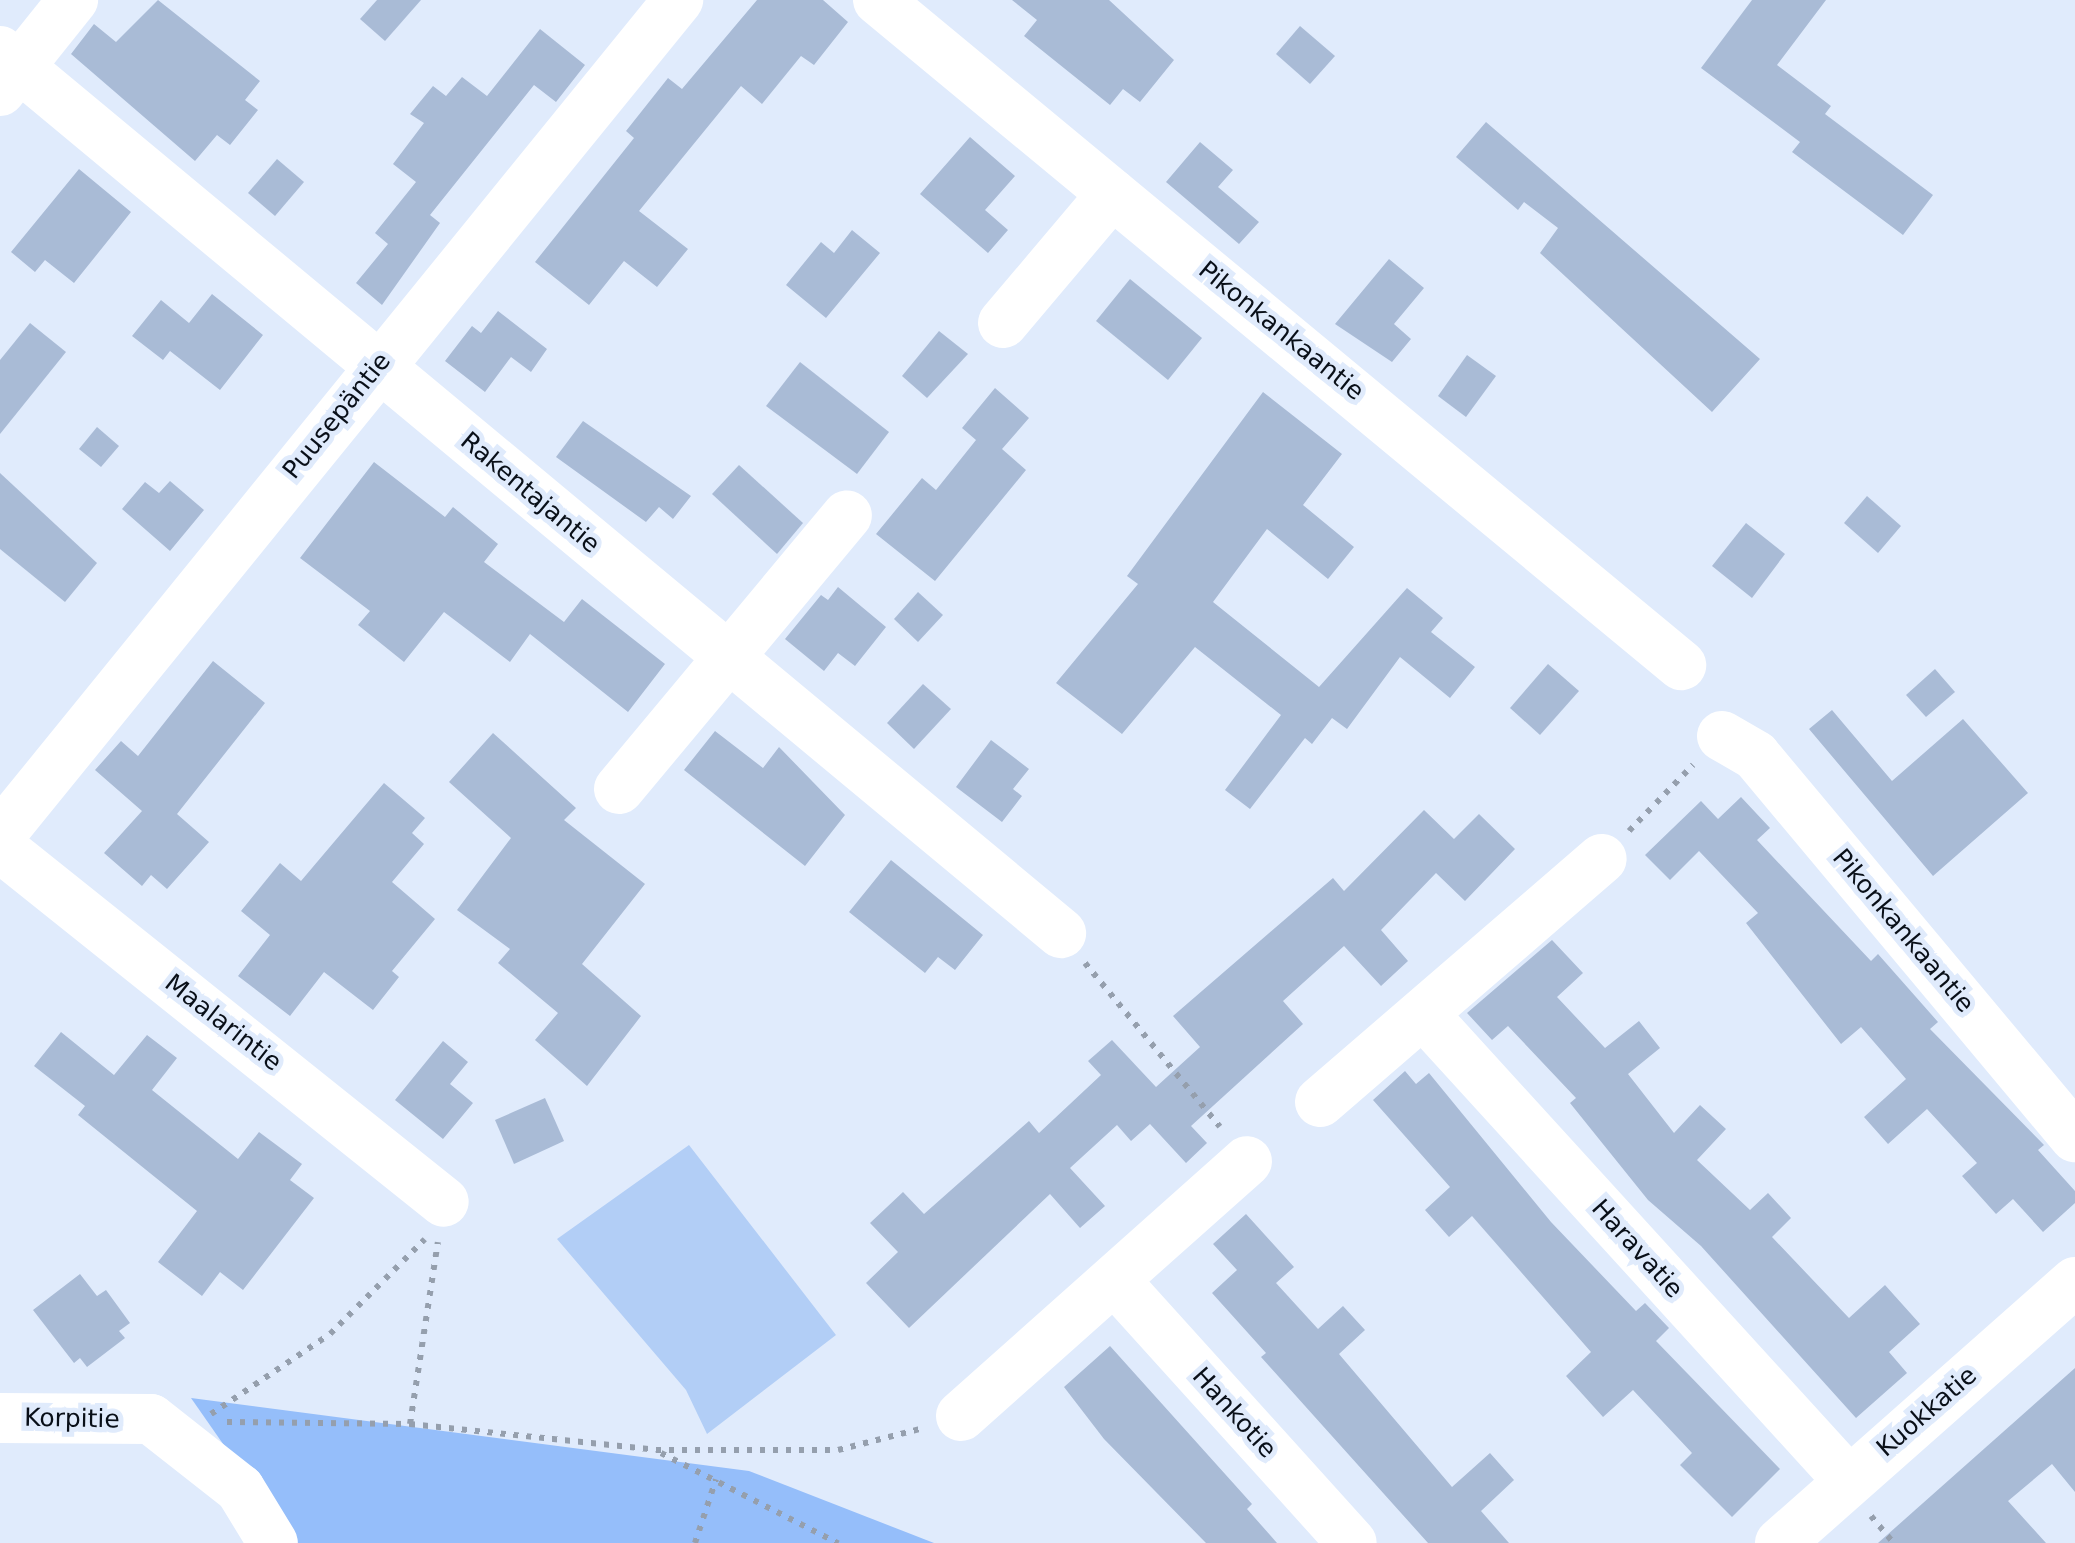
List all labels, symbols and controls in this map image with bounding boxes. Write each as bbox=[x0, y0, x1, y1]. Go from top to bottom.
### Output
street label: Pikonkankaantie bbox=[1192, 255, 1370, 407]
street label: Puusepäntie bbox=[277, 347, 397, 485]
street label: Rakentajantie bbox=[454, 426, 606, 560]
street label: Pikonkankaantie bbox=[1826, 843, 1980, 1019]
street label: Maalarintie bbox=[159, 968, 287, 1078]
street label: Haravatie bbox=[1585, 1194, 1689, 1304]
street label: Kuokkatie bbox=[1871, 1361, 1983, 1463]
street label: Hankotie bbox=[1186, 1362, 1282, 1464]
street label: Korpitie bbox=[24, 1403, 120, 1435]

